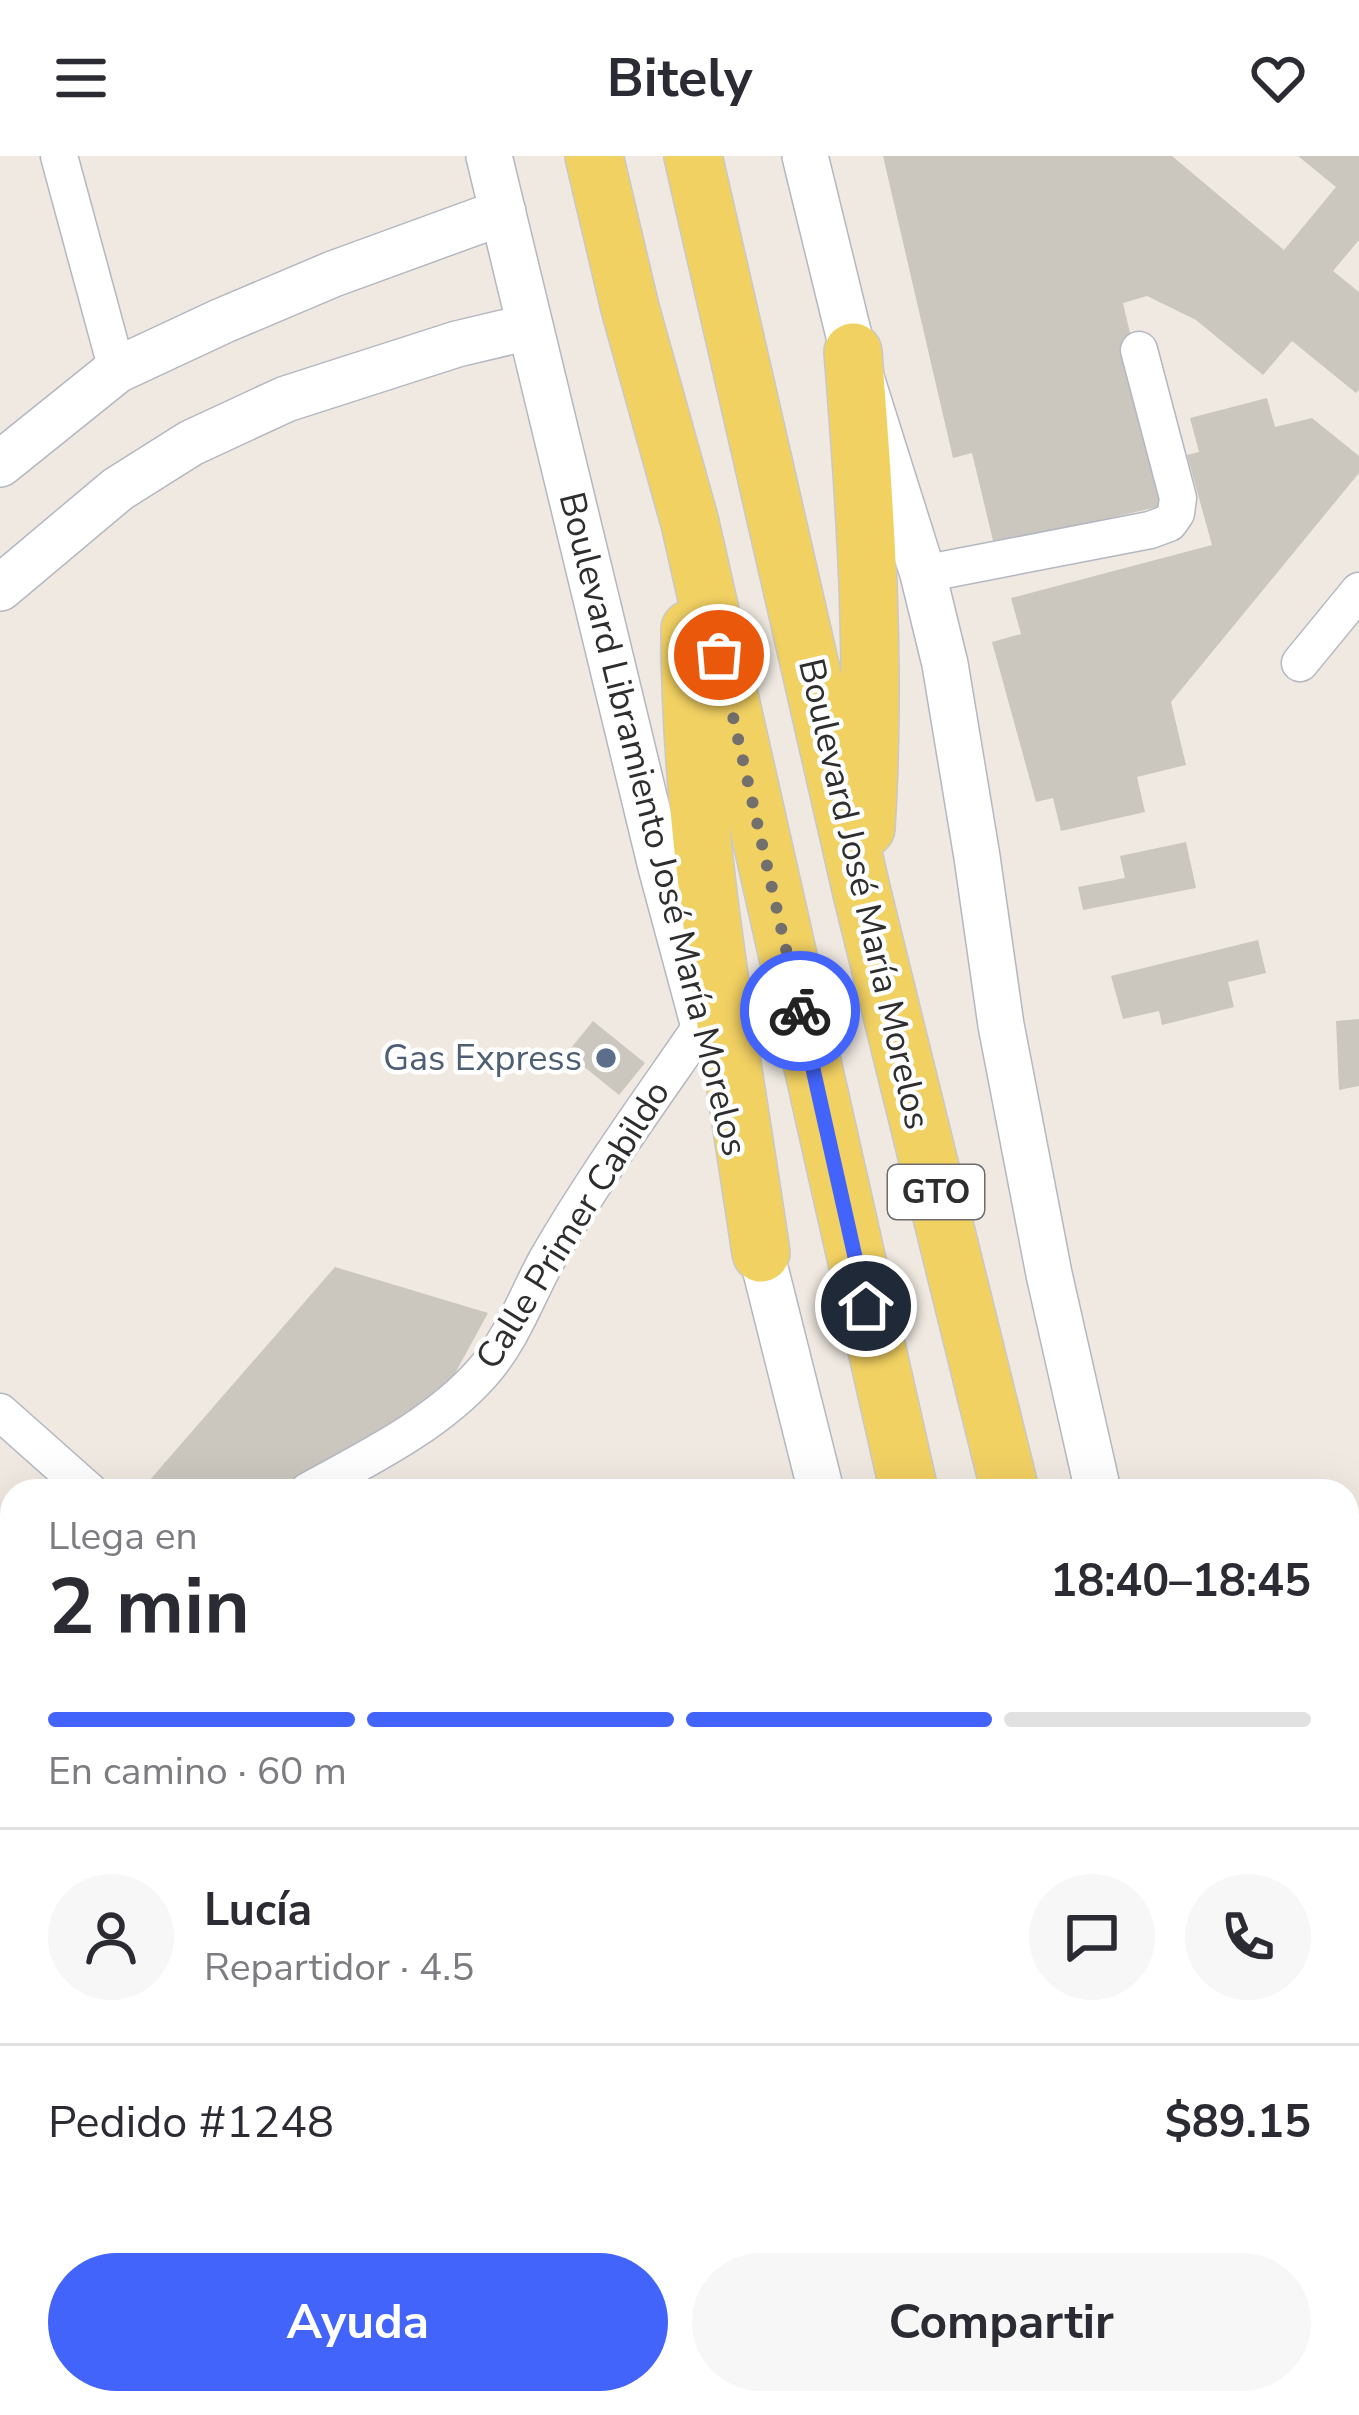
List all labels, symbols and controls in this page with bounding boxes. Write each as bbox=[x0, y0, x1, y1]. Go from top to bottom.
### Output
text: Bitely bbox=[607, 41, 752, 115]
icon: menu bbox=[48, 45, 114, 111]
icon: heart bbox=[1245, 45, 1311, 111]
street label: Boulevard Libramiento José María Morelos bbox=[547, 487, 759, 1161]
pin bbox=[668, 604, 770, 706]
icon: bag bbox=[686, 622, 752, 688]
street label: Boulevard José María Morelos bbox=[786, 654, 942, 1134]
courier bbox=[740, 951, 860, 1071]
icon: bike bbox=[767, 978, 833, 1044]
place label: Gas Express bbox=[383, 1034, 582, 1083]
marker: Gas Express bbox=[593, 1045, 619, 1071]
street label: Calle Primer Cabildo bbox=[464, 1071, 682, 1379]
road number: GTO bbox=[888, 1165, 984, 1219]
pin bbox=[815, 1255, 917, 1357]
icon: home bbox=[833, 1273, 899, 1339]
text: Llega en bbox=[48, 1510, 198, 1563]
text: 18:40–18:45 bbox=[1050, 1551, 1311, 1612]
text: 2 min bbox=[48, 1554, 250, 1661]
text: En camino · 60 m bbox=[48, 1745, 347, 1798]
button: person bbox=[48, 1874, 174, 2000]
button: chat bbox=[1029, 1874, 1155, 2000]
button: phone bbox=[1185, 1874, 1311, 2000]
text: Lucía bbox=[204, 1880, 312, 1941]
text: Repartidor · 4.5 bbox=[204, 1941, 475, 1994]
text: Pedido #1248 bbox=[48, 2092, 334, 2153]
text: $89.15 bbox=[1165, 2092, 1311, 2153]
button: Ayuda bbox=[48, 2253, 668, 2391]
button: Compartir bbox=[692, 2253, 1311, 2391]

